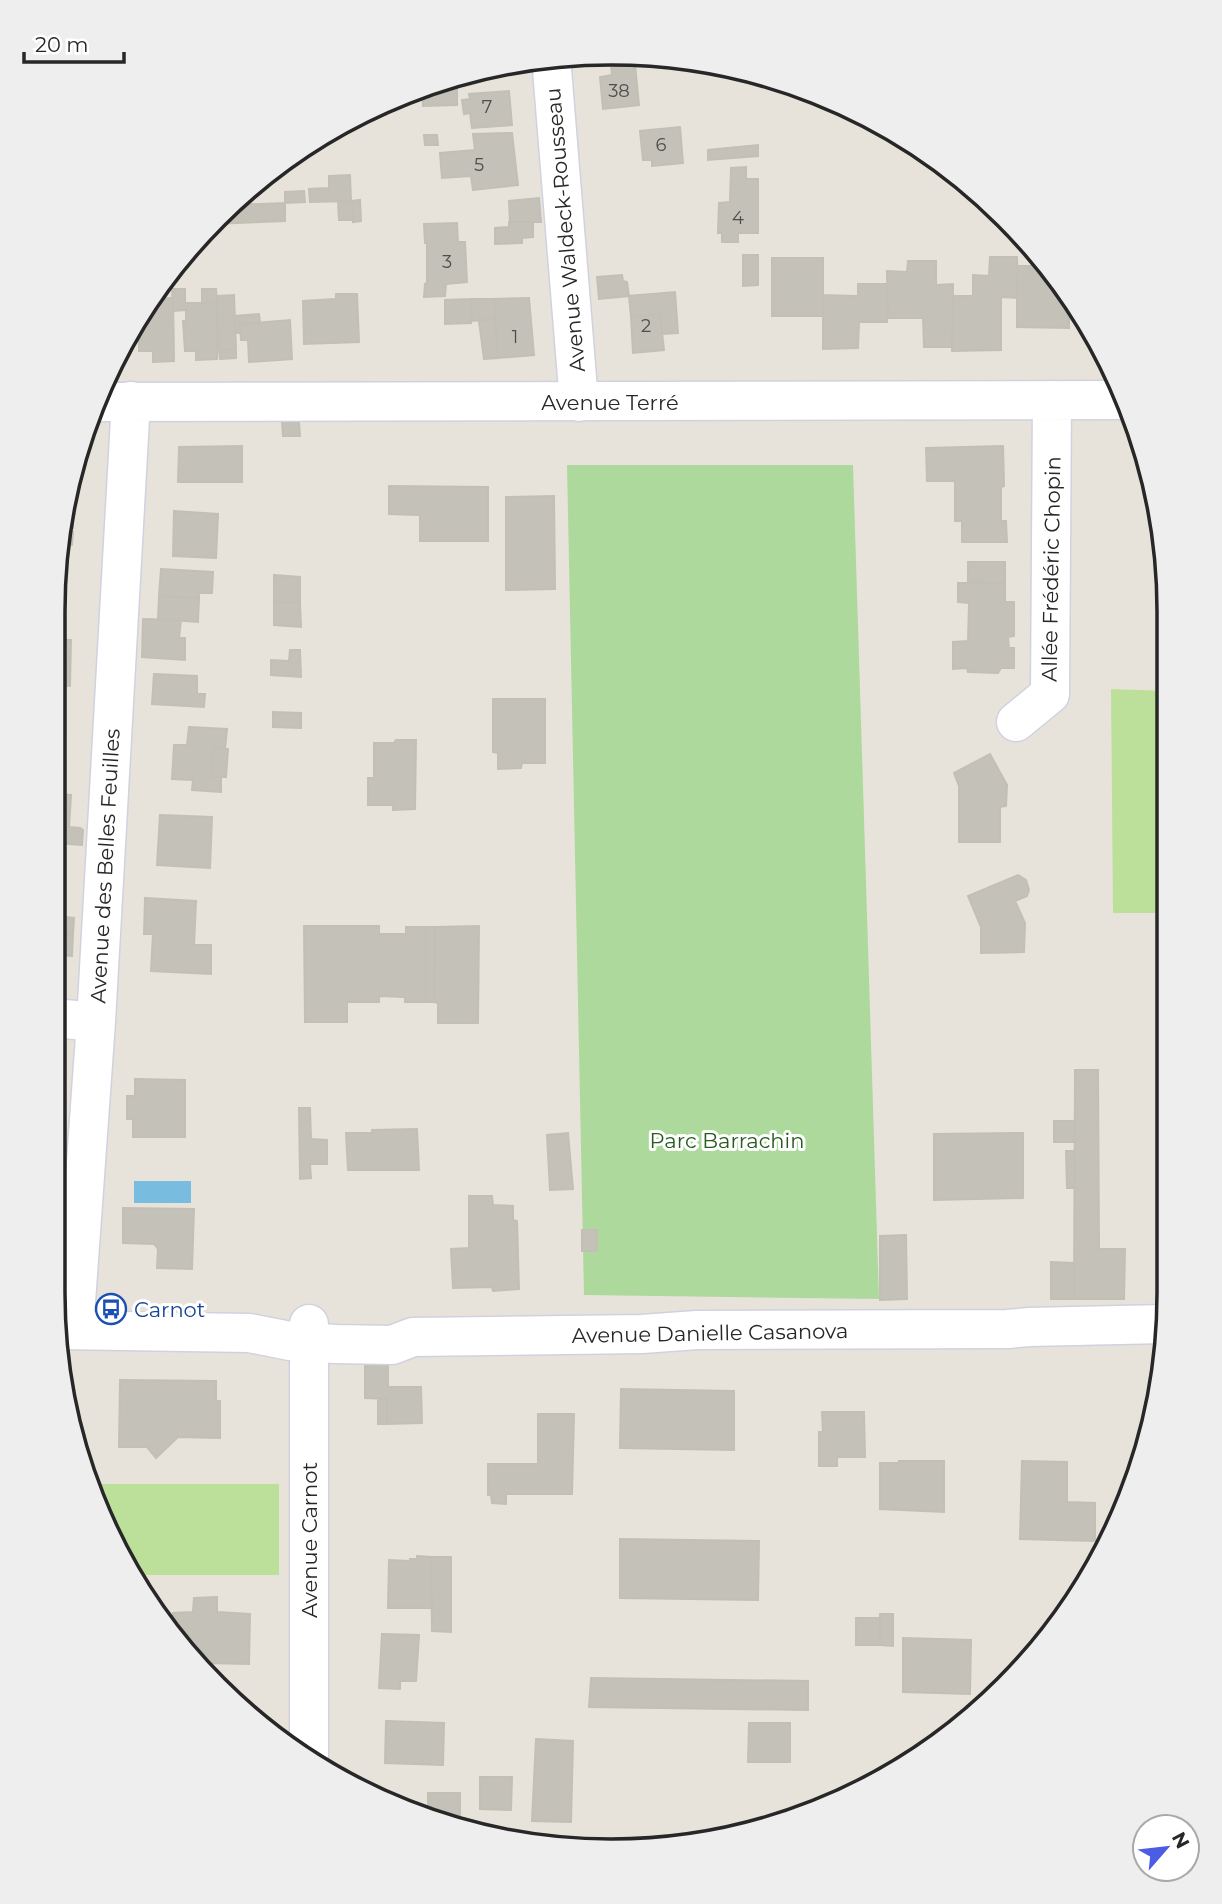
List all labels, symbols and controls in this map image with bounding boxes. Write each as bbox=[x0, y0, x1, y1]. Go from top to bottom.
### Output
scale bar bbox=[24, 21, 124, 65]
text: 20 m bbox=[35, 32, 89, 57]
house number: 38 bbox=[608, 80, 630, 102]
street label: Avenue Waldeck-Rousseau bbox=[540, 87, 590, 373]
house number: 7 bbox=[482, 96, 492, 118]
house number: 6 bbox=[656, 134, 667, 156]
house number: 5 bbox=[474, 154, 484, 176]
house number: 4 bbox=[732, 207, 744, 229]
house number: 3 bbox=[442, 251, 452, 273]
house number: 2 bbox=[641, 315, 651, 337]
house number: 1 bbox=[512, 326, 518, 348]
street label: Avenue Terré bbox=[541, 390, 679, 415]
street label: Allée Frédéric Chopin bbox=[1037, 456, 1065, 682]
street label: Avenue des Belles Feuilles bbox=[85, 728, 125, 1004]
park label: Parc Barrachin bbox=[650, 1128, 804, 1153]
bus stop icon: Carnot bbox=[94, 1292, 128, 1326]
place label: Carnot bbox=[134, 1297, 205, 1322]
street label: Avenue Danielle Casanova bbox=[571, 1318, 849, 1348]
street label: Avenue Carnot bbox=[297, 1462, 322, 1618]
north arrow bbox=[1131, 1813, 1201, 1883]
text: N bbox=[1167, 1828, 1194, 1852]

